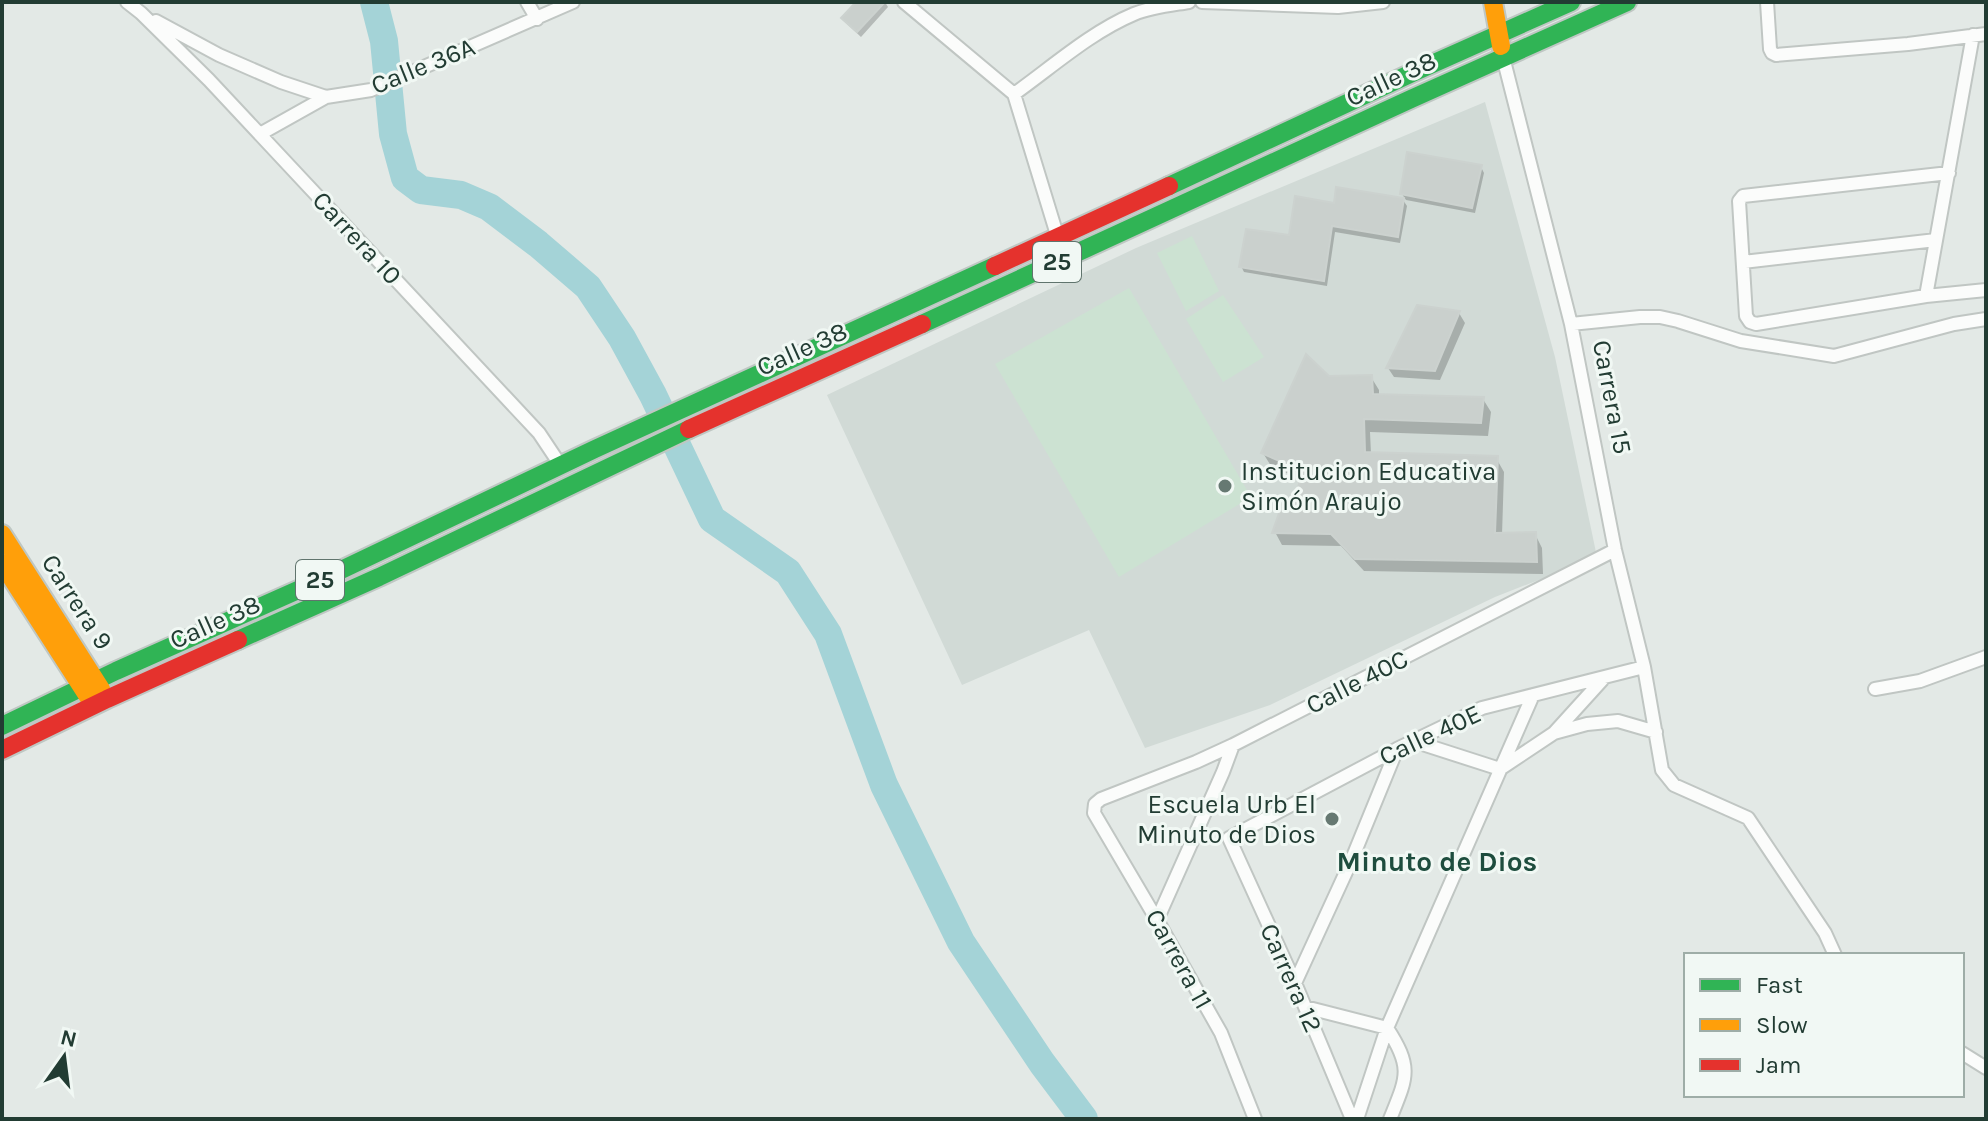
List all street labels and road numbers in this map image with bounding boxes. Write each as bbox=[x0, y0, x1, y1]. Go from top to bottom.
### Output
street label: Calle 36A bbox=[366, 31, 480, 101]
street label: Calle 38 bbox=[1341, 45, 1441, 113]
street label: Carrera 10 bbox=[306, 185, 408, 291]
road number: 25 bbox=[1033, 242, 1081, 282]
street label: Calle 38 bbox=[752, 315, 852, 383]
street label: Carrera 15 bbox=[1586, 337, 1638, 457]
street label: Carrera 9 bbox=[35, 549, 119, 655]
road number: 25 bbox=[296, 560, 344, 600]
street label: Calle 38 bbox=[165, 588, 265, 656]
street label: Calle 40C bbox=[1301, 643, 1413, 721]
street label: Calle 40E bbox=[1374, 698, 1486, 772]
street label: Carrera 11 bbox=[1139, 904, 1219, 1014]
street label: Carrera 12 bbox=[1253, 919, 1329, 1037]

